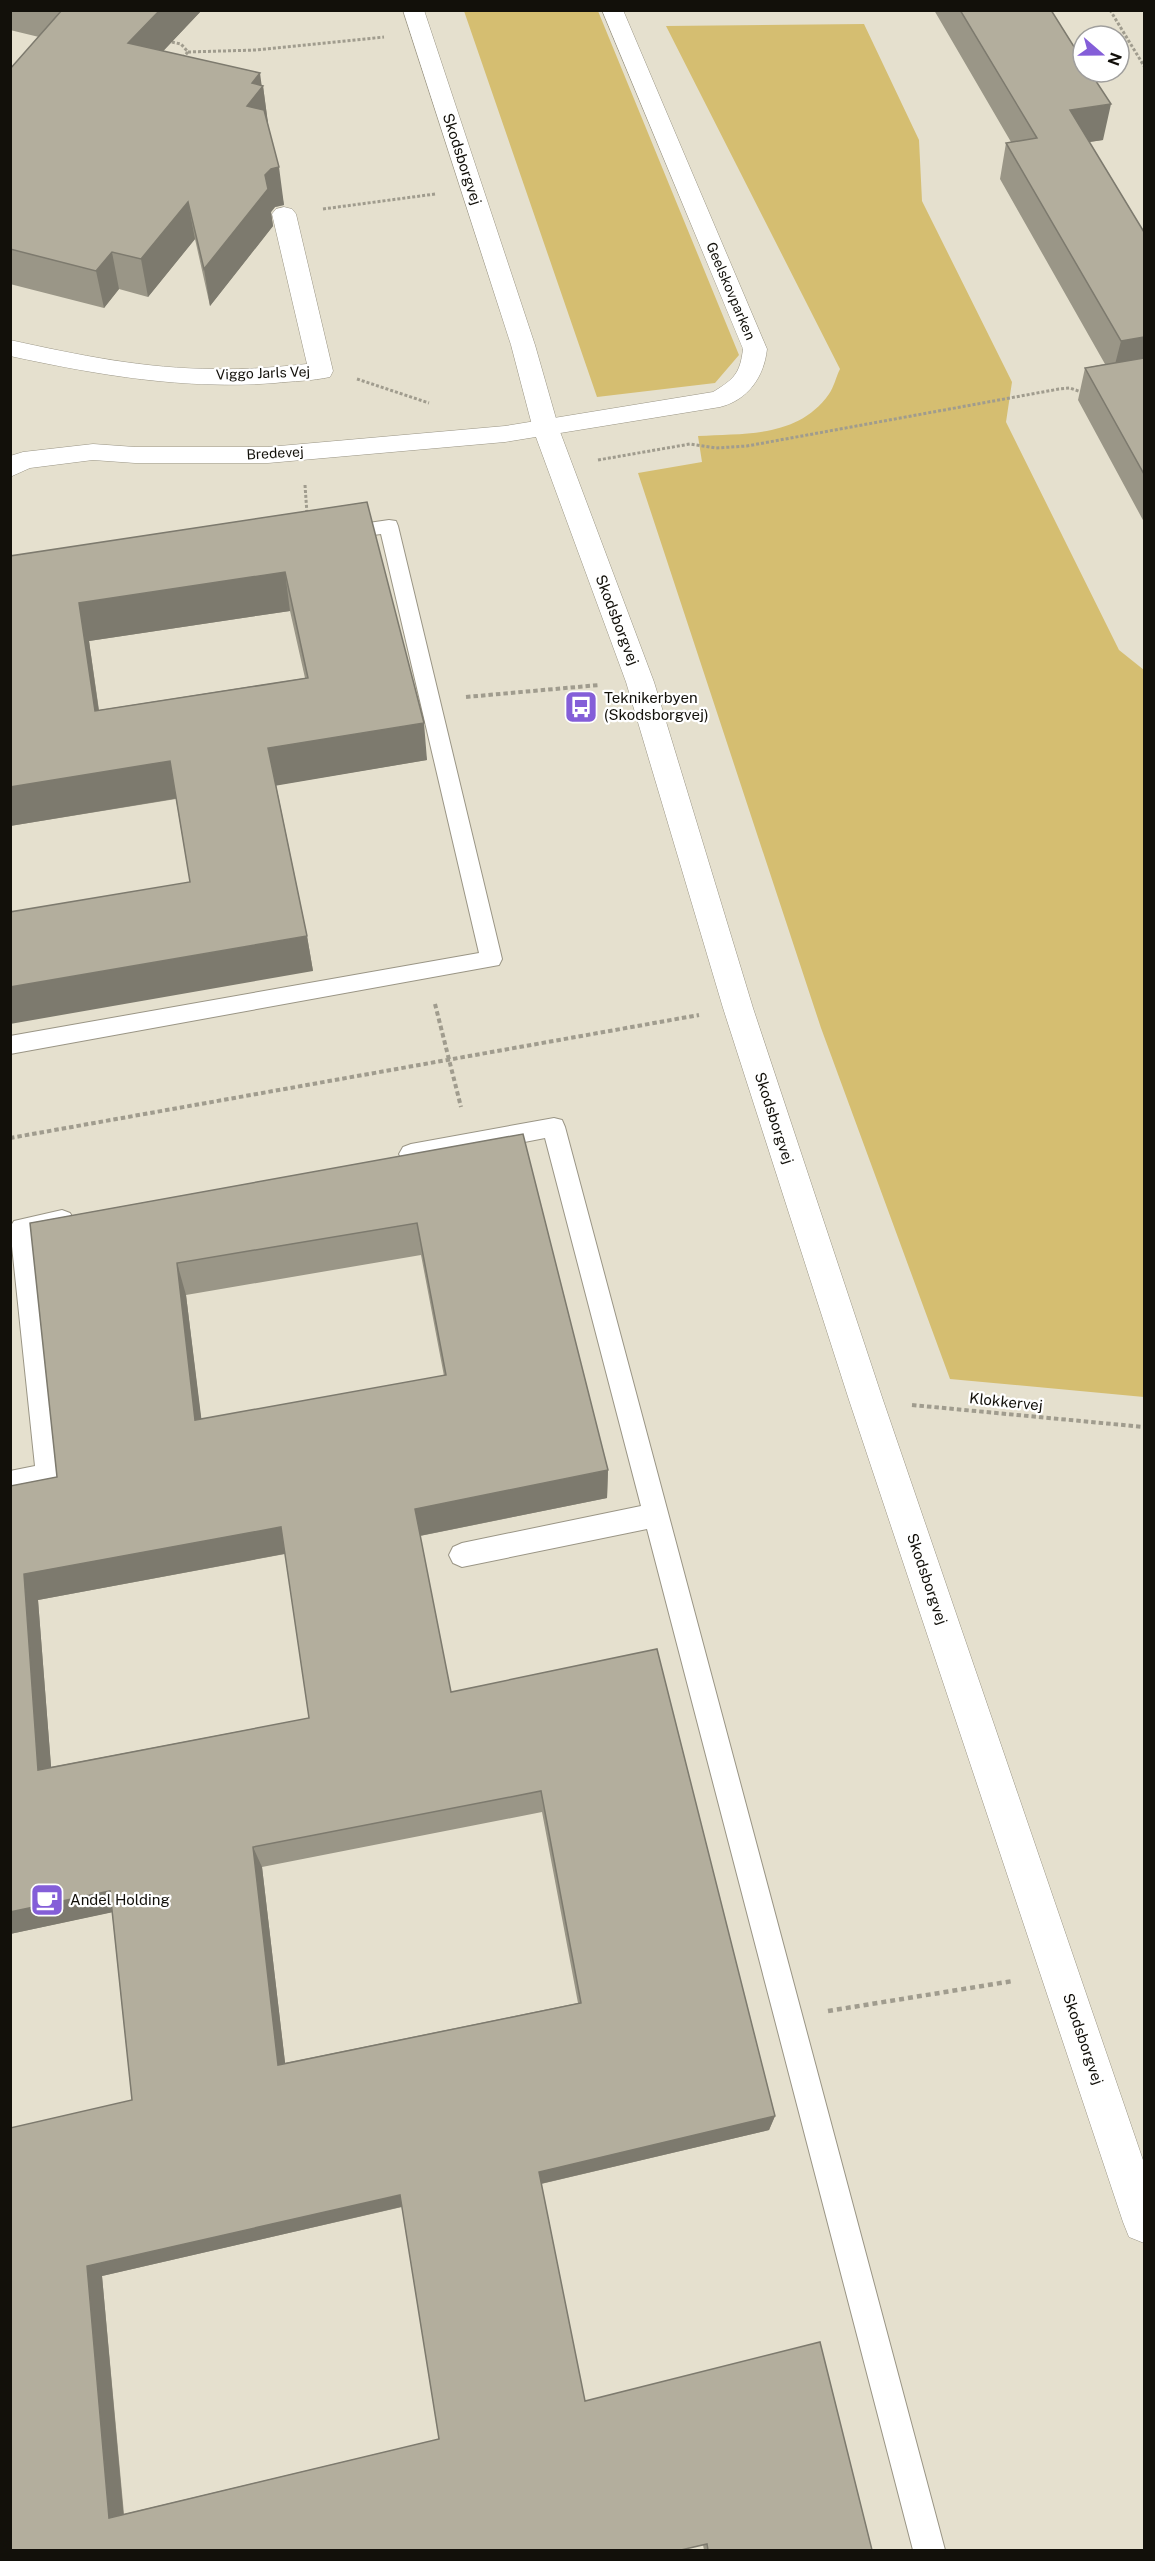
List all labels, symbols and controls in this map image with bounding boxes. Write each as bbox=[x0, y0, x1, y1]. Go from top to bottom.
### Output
north arrow bbox=[1071, 24, 1131, 84]
text: N bbox=[1104, 50, 1126, 68]
street label: Skodsborgvej bbox=[440, 111, 485, 207]
street label: Geelskovparken bbox=[703, 240, 759, 342]
street label: Viggo Jarls Vej bbox=[216, 363, 310, 383]
street label: Bredevej bbox=[246, 444, 304, 462]
street label: Skodsborgvej bbox=[592, 572, 642, 667]
bus stop icon: Teknikerbyen (Skodsborgvej) bbox=[563, 689, 599, 725]
place label: Teknikerbyen (Skodsborgvej) bbox=[604, 689, 709, 723]
street label: Skodsborgvej bbox=[752, 1070, 797, 1166]
street label: Klokkervej bbox=[968, 1389, 1044, 1414]
street label: Skodsborgvej bbox=[904, 1531, 951, 1627]
cafe icon: Andel Holding bbox=[29, 1882, 65, 1918]
place label: Andel Holding bbox=[70, 1891, 170, 1908]
street label: Skodsborgvej bbox=[1060, 1991, 1107, 2087]

